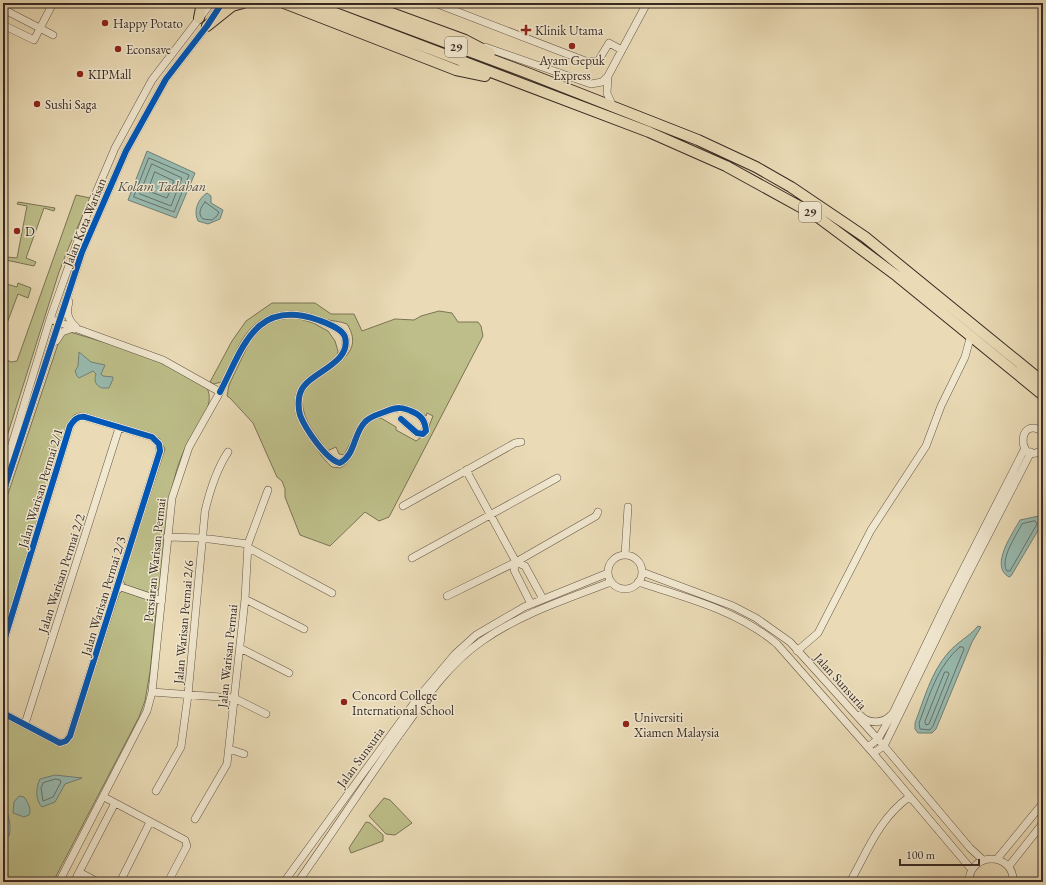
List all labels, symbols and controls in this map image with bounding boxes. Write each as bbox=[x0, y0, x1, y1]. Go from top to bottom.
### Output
place label: Happy Potato bbox=[113, 15, 183, 32]
marker: Happy Potato bbox=[100, 18, 110, 28]
place label: Klinik Utama bbox=[535, 22, 604, 39]
marker: Klinik Utama bbox=[520, 24, 532, 36]
road number: 29 bbox=[445, 37, 467, 57]
place label: Econsave bbox=[126, 41, 171, 58]
marker: Ayam Gepuk Express bbox=[567, 41, 577, 51]
marker: Econsave bbox=[113, 44, 123, 54]
place label: Ayam Gepuk Express bbox=[538, 52, 606, 84]
place label: KIPMall bbox=[88, 66, 131, 83]
marker: KIPMall bbox=[75, 69, 85, 79]
place label: Sushi Saga bbox=[45, 96, 97, 113]
marker: Sushi Saga bbox=[32, 99, 42, 109]
street label: Jalan Kota Warisan bbox=[59, 175, 110, 270]
water label: Kolam Tadahan bbox=[117, 177, 206, 195]
road number: 29 bbox=[799, 202, 821, 222]
place label: D bbox=[25, 223, 35, 240]
marker: D bbox=[12, 226, 22, 236]
street label: Jalan Warisan Permai 2/1 bbox=[14, 426, 67, 551]
street label: Persiaran Warisan Permai bbox=[140, 497, 169, 623]
street label: Jalan Warisan Permai 2/2 bbox=[34, 511, 89, 636]
street label: Jalan Warisan Permai 2/3 bbox=[77, 534, 130, 659]
street label: Jalan Warisan Permai 2/6 bbox=[170, 559, 197, 686]
street label: Jalan Warisan Permai bbox=[214, 603, 241, 710]
street label: Jalan Sunsuria bbox=[810, 649, 871, 714]
place label: Concord College International School bbox=[352, 687, 454, 719]
marker: Concord College International School bbox=[339, 697, 349, 707]
place label: Universiti Xiamen Malaysia bbox=[633, 709, 720, 741]
marker: Universiti Xiamen Malaysia bbox=[621, 719, 631, 729]
street label: Jalan Sunsuria bbox=[332, 723, 389, 792]
scale bar bbox=[900, 841, 979, 867]
text: 100 m bbox=[906, 847, 936, 863]

